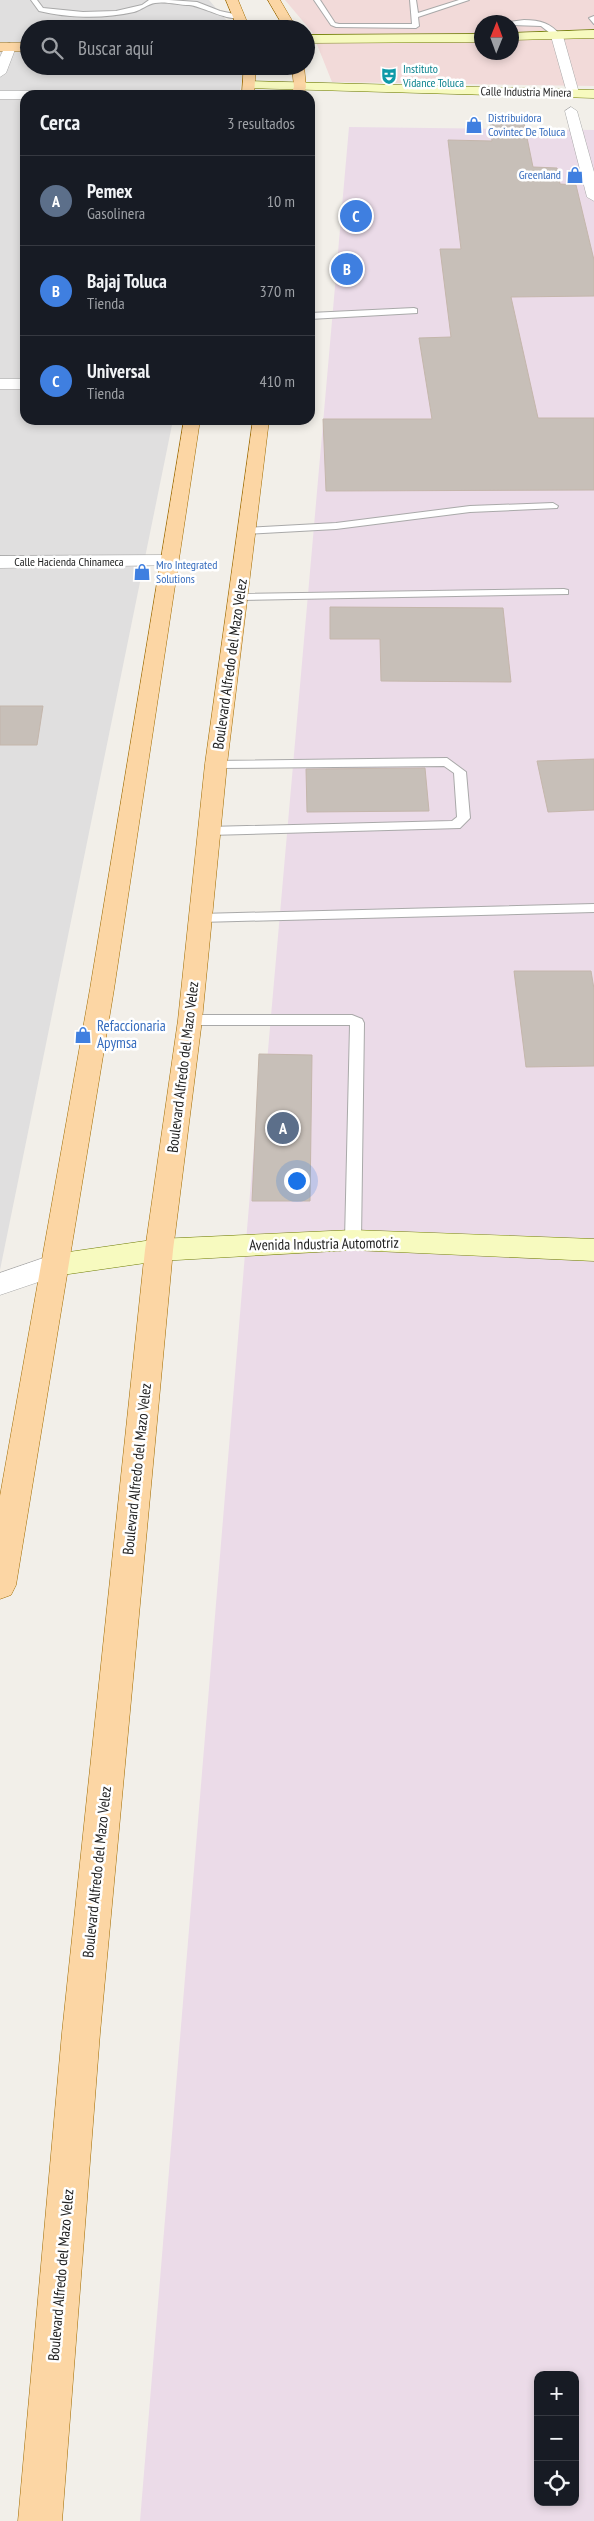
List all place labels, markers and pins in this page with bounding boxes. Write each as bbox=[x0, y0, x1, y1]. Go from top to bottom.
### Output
place label: Instituto Vidance Toluca bbox=[402, 61, 464, 90]
theatre icon: Instituto Vidance Toluca bbox=[379, 66, 399, 86]
place label: Distribuidora Covintec De Toluca bbox=[488, 110, 565, 139]
shop icon: Distribuidora Covintec De Toluca bbox=[464, 115, 484, 135]
shop icon: Greenland bbox=[565, 165, 585, 185]
place label: Greenland bbox=[519, 167, 561, 182]
pin: C bbox=[340, 197, 372, 235]
pin: B bbox=[331, 250, 363, 288]
place label: Mro Integrated Solutions bbox=[156, 557, 217, 586]
shop icon: Mro Integrated Solutions bbox=[132, 562, 152, 582]
place label: Refaccionaria Apymsa bbox=[97, 1016, 166, 1052]
shop icon: Refaccionaria Apymsa bbox=[73, 1025, 93, 1045]
pin: A bbox=[267, 1109, 299, 1147]

